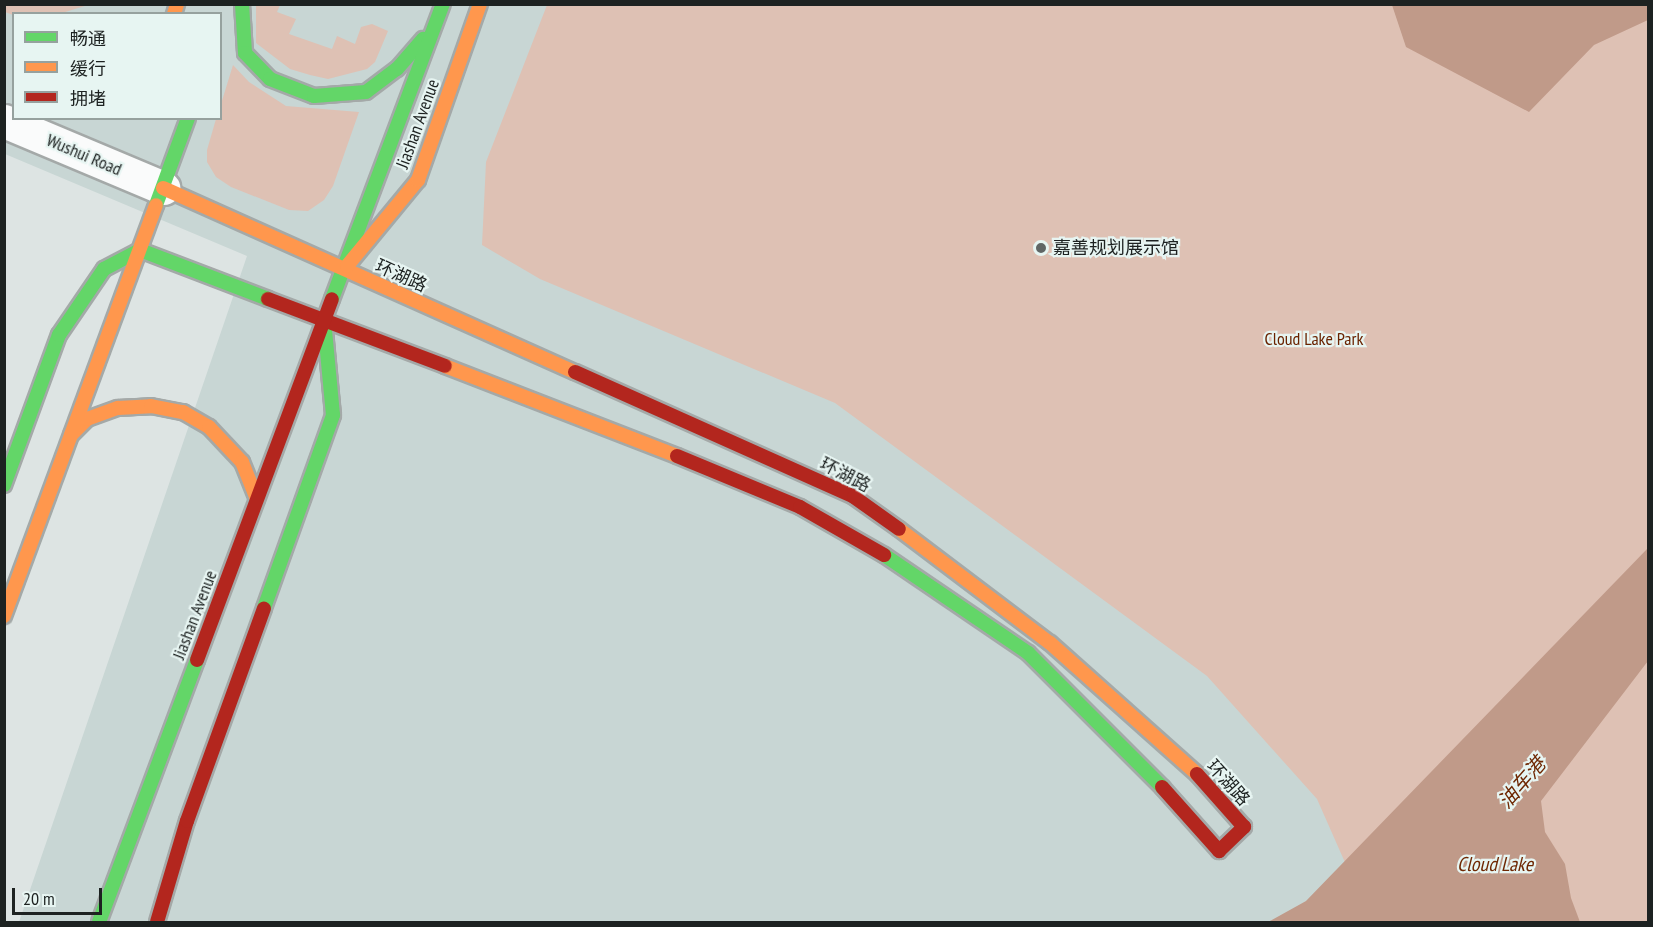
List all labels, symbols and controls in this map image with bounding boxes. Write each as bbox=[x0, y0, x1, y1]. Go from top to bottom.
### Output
legend bbox=[12, 12, 222, 120]
text: 畅通 bbox=[70, 27, 106, 50]
text: 缓行 bbox=[70, 57, 106, 80]
street label: Jiashan Avenue bbox=[392, 76, 444, 172]
text: 拥堵 bbox=[70, 87, 106, 110]
street label: Wushui Road bbox=[43, 130, 125, 180]
place label: 嘉善规划展示馆 bbox=[1053, 237, 1179, 259]
marker: 嘉善规划展示馆 bbox=[1034, 241, 1048, 255]
street label: 环湖路 bbox=[372, 255, 430, 297]
park label: Cloud Lake Park bbox=[1265, 328, 1363, 350]
street label: 环湖路 bbox=[816, 453, 874, 497]
street label: Jiashan Avenue bbox=[168, 567, 222, 663]
water label: 油车港 bbox=[1493, 752, 1551, 814]
street label: 环湖路 bbox=[1202, 756, 1254, 810]
water label: Cloud Lake bbox=[1457, 852, 1533, 876]
scale bar bbox=[15, 876, 105, 914]
text: 20 m bbox=[23, 887, 55, 910]

